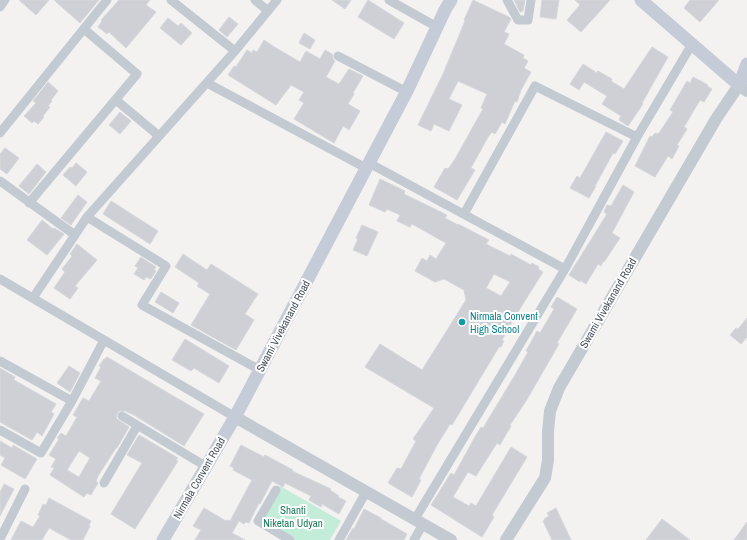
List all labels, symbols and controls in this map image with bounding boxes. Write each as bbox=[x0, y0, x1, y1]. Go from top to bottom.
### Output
street label: Swami Vivekanand Road bbox=[577, 255, 639, 351]
street label: Swami Vivekanand Road bbox=[253, 278, 313, 374]
place label: Nirmala Convent High School bbox=[470, 309, 538, 336]
marker: Nirmala Convent High School bbox=[457, 317, 467, 327]
street label: Nirmala Convent Road bbox=[170, 435, 228, 521]
park label: Shanti Niketan Udyan bbox=[263, 503, 323, 530]

